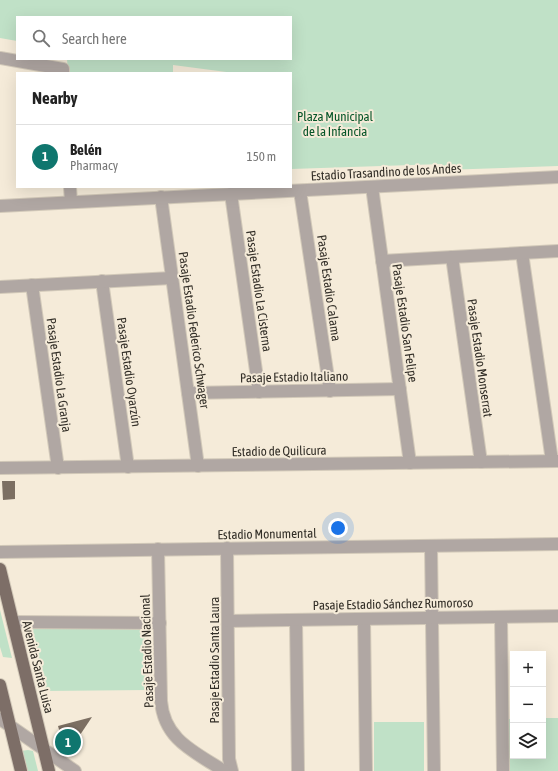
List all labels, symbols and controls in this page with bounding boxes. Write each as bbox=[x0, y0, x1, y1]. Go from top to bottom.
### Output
search box bbox=[16, 16, 292, 60]
icon: search bbox=[30, 27, 52, 49]
text: Search here bbox=[62, 30, 127, 47]
text: Nearby bbox=[32, 88, 78, 108]
park label: Plaza Municipal de la Infancia bbox=[297, 109, 374, 139]
text: Belén bbox=[70, 141, 102, 158]
text: 1 bbox=[42, 149, 48, 164]
text: 150 m bbox=[247, 149, 276, 164]
text: Pharmacy bbox=[70, 158, 118, 173]
street label: Estadio Trasandino de los Andes bbox=[310, 161, 462, 183]
street label: Pasaje Estadio La Cisterna bbox=[243, 229, 275, 353]
street label: Pasaje Estadio Calama bbox=[314, 234, 344, 342]
street label: Pasaje Estadio Federico Schwager bbox=[176, 251, 212, 410]
street label: Pasaje Estadio San Felipe bbox=[389, 263, 421, 383]
street label: Pasaje Estadio Monserrat bbox=[464, 298, 496, 418]
street label: Pasaje Estadio Oyarzún bbox=[114, 316, 144, 428]
street label: Pasaje Estadio La Granja bbox=[44, 317, 74, 433]
street label: Pasaje Estadio Italiano bbox=[240, 369, 348, 385]
street label: Estadio de Quilicura bbox=[231, 443, 327, 459]
your location bbox=[328, 518, 348, 538]
street label: Estadio Monumental bbox=[217, 526, 317, 542]
street label: Pasaje Estadio Nacional bbox=[137, 593, 156, 708]
street label: Pasaje Estadio Sánchez Rumoroso bbox=[313, 595, 473, 613]
street label: Pasaje Estadio Santa Laura bbox=[207, 597, 222, 723]
street label: Avenida Santa Luisa bbox=[19, 619, 57, 715]
map controls bbox=[510, 651, 546, 759]
button: + bbox=[510, 651, 546, 687]
button: − bbox=[510, 687, 546, 723]
button: layers bbox=[510, 723, 546, 759]
pin: 1 bbox=[55, 727, 81, 757]

